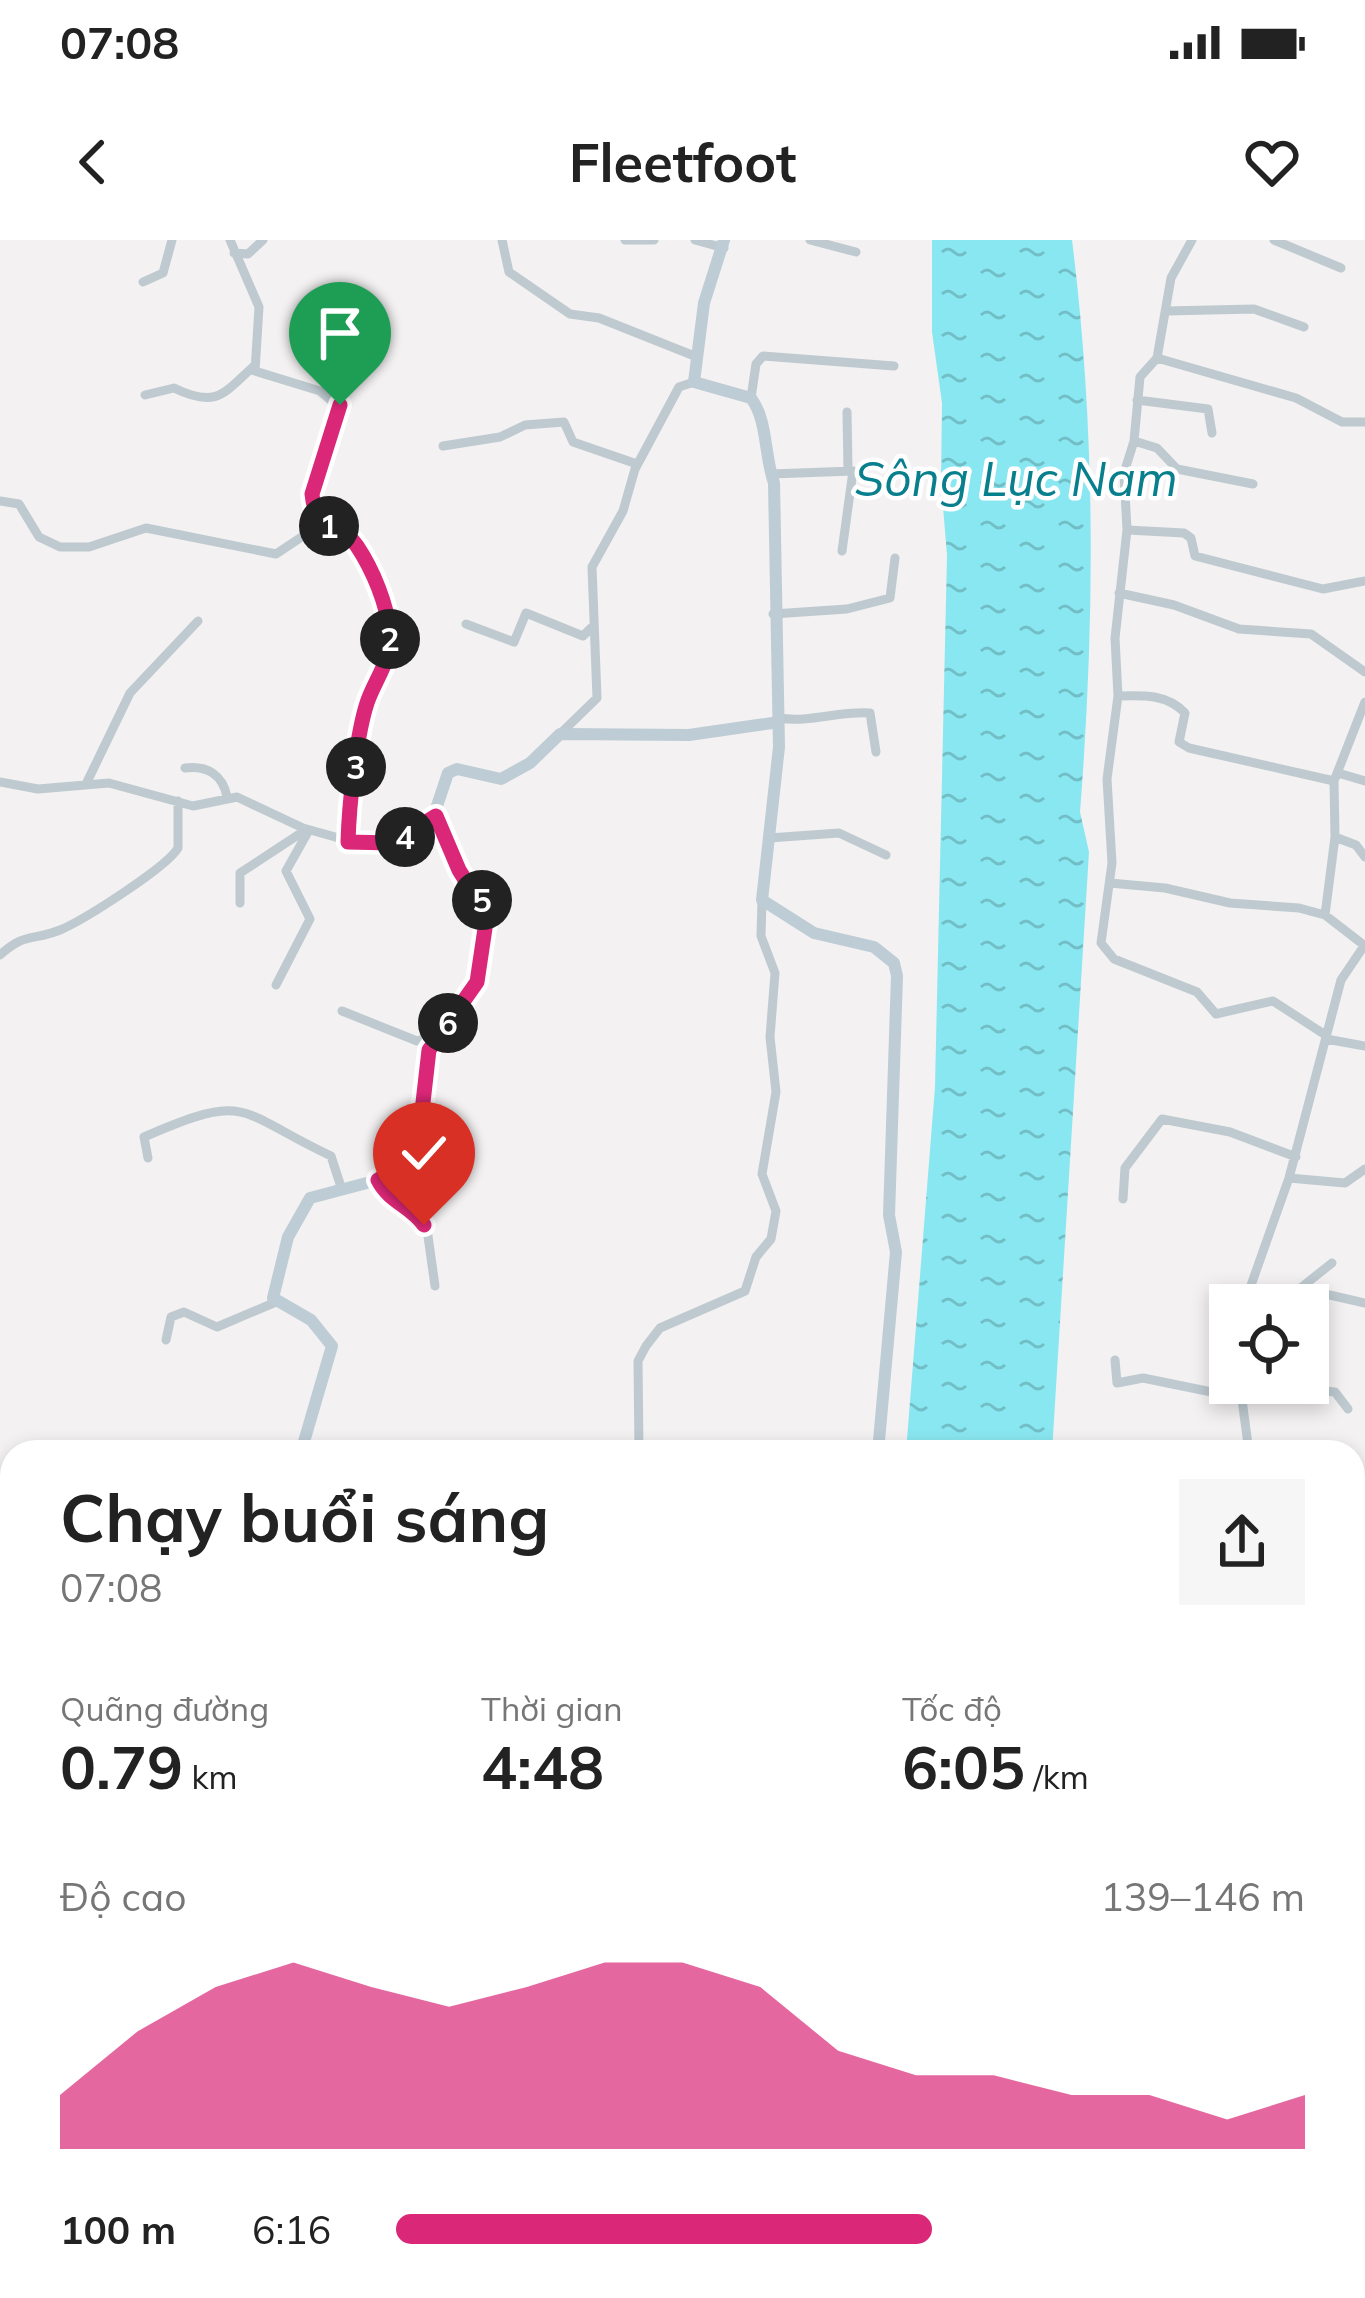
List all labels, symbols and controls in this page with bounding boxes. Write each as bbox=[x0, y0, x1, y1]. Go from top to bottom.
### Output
text: 07:08 bbox=[60, 14, 179, 70]
text: Fleetfoot bbox=[569, 128, 796, 196]
icon: back bbox=[60, 129, 126, 195]
icon: heart bbox=[1239, 129, 1305, 195]
pin bbox=[289, 282, 391, 405]
icon: arrive bbox=[307, 300, 373, 366]
water label: Sông Lục Nam bbox=[854, 448, 1178, 508]
pin: 1 bbox=[299, 496, 359, 556]
text: 1 bbox=[319, 505, 339, 546]
pin: 2 bbox=[360, 609, 420, 669]
text: 2 bbox=[380, 618, 400, 659]
pin: 3 bbox=[326, 737, 386, 797]
text: 3 bbox=[346, 746, 366, 787]
pin: 4 bbox=[375, 807, 435, 867]
text: 4 bbox=[395, 816, 415, 857]
pin: 5 bbox=[452, 870, 512, 930]
text: 5 bbox=[472, 879, 492, 920]
pin: 6 bbox=[418, 993, 478, 1053]
text: 6 bbox=[438, 1002, 458, 1043]
pin bbox=[373, 1102, 475, 1225]
icon: check bbox=[391, 1120, 457, 1186]
map controls bbox=[1209, 1284, 1329, 1404]
button: locate bbox=[1209, 1284, 1329, 1404]
text: Chạy buổi sáng bbox=[60, 1476, 549, 1559]
button: share bbox=[1179, 1479, 1305, 1605]
text: 07:08 bbox=[60, 1563, 163, 1612]
text: Quãng đường bbox=[60, 1688, 269, 1729]
text: Thời gian bbox=[481, 1688, 622, 1729]
text: Tốc độ bbox=[902, 1688, 1002, 1729]
text: 0.79 bbox=[60, 1729, 183, 1804]
text: 4:48 bbox=[481, 1729, 604, 1804]
text: 6:05 bbox=[902, 1729, 1025, 1804]
text: km bbox=[183, 1756, 237, 1797]
text: /km bbox=[1025, 1756, 1089, 1797]
text: Độ cao bbox=[60, 1872, 186, 1921]
text: 139–146 m bbox=[1100, 1872, 1305, 1921]
text: 100 m bbox=[60, 2205, 176, 2254]
text: 6:16 bbox=[252, 2205, 331, 2254]

